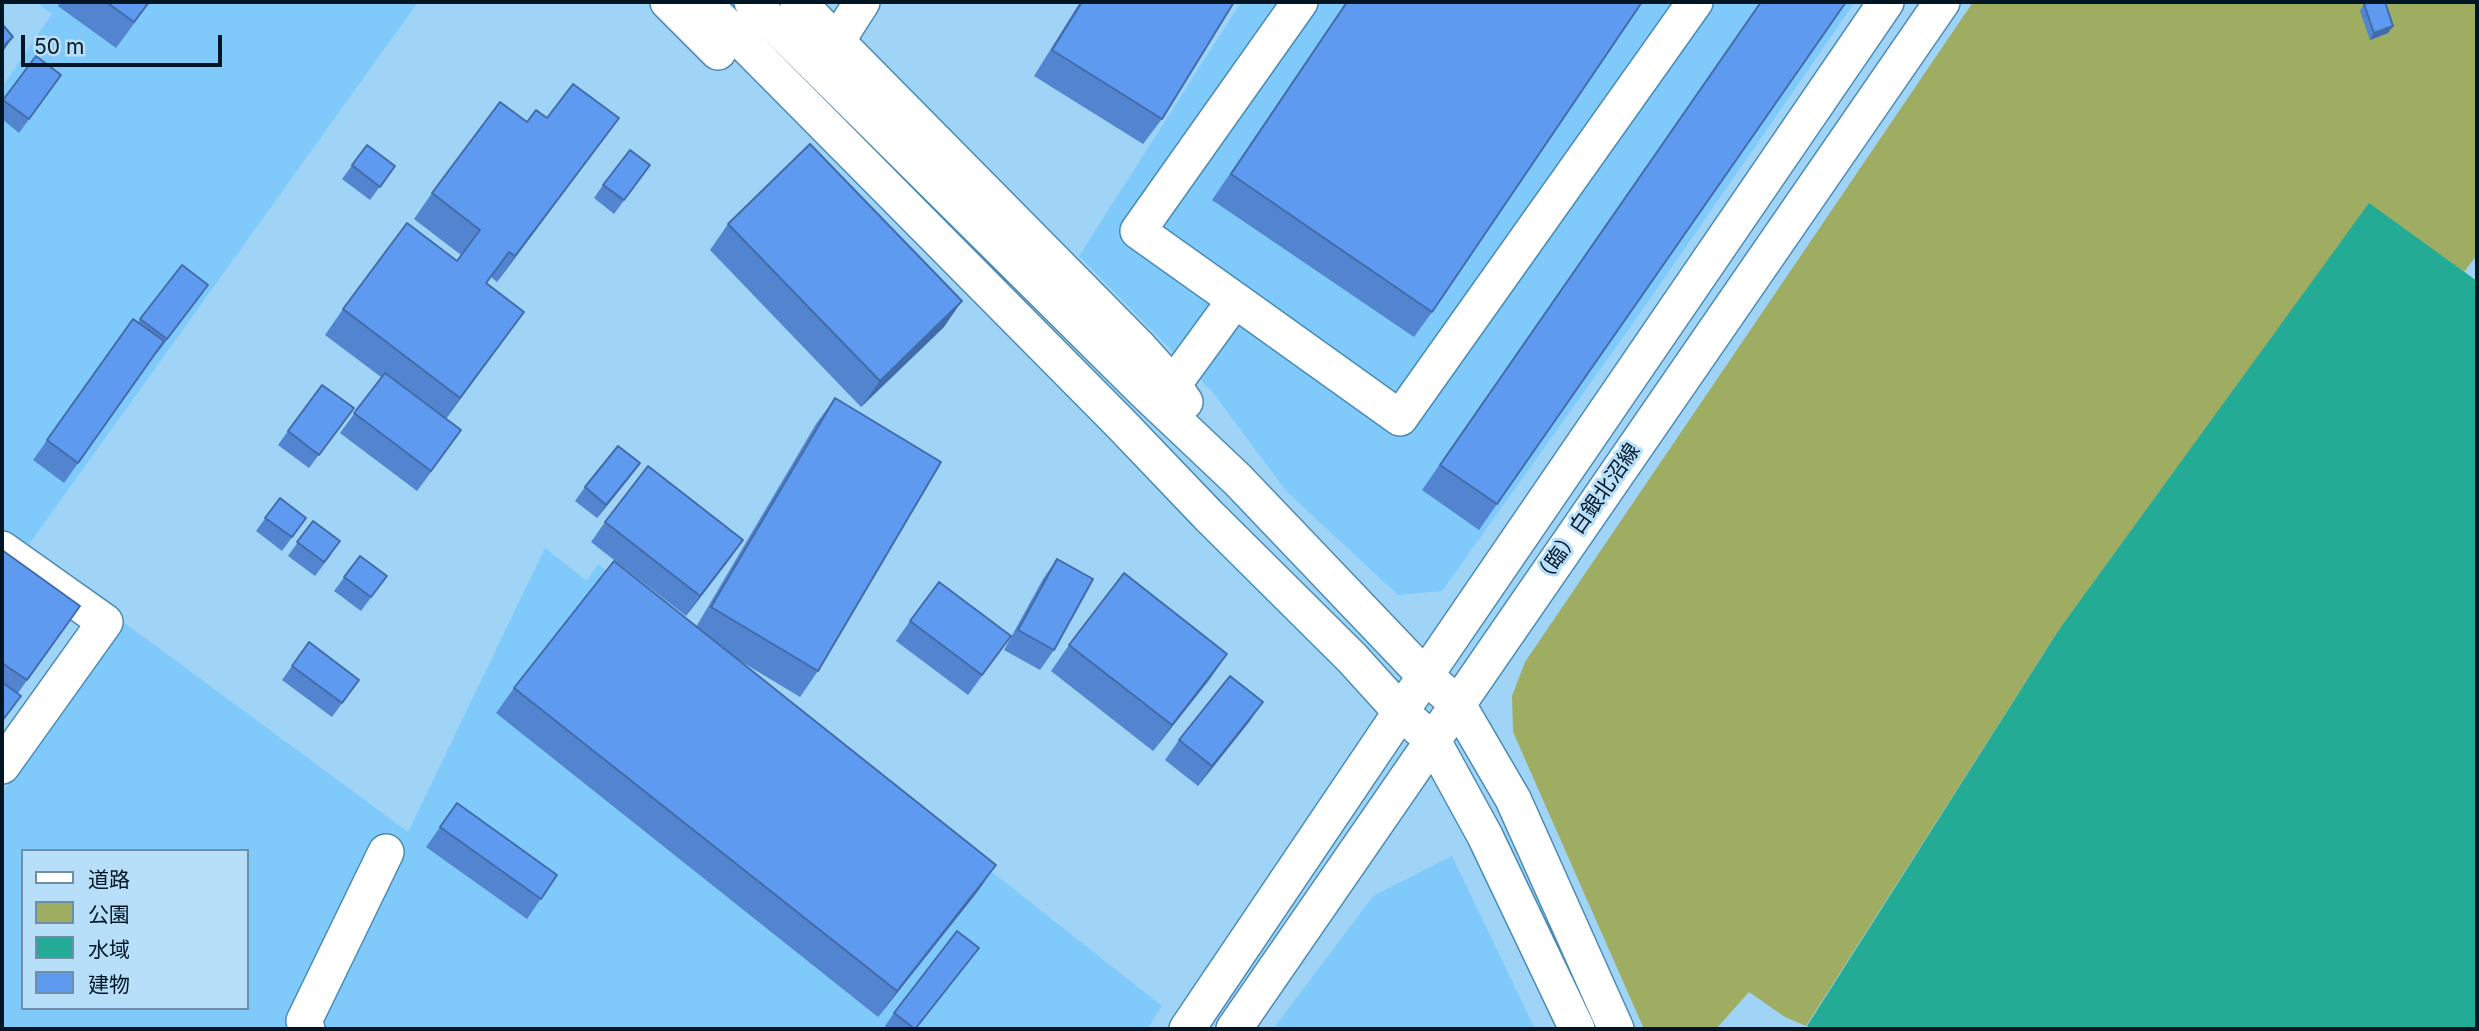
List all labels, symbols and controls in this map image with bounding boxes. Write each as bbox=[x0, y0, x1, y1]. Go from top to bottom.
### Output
scale bar bbox=[24, 21, 226, 65]
text: 50 m bbox=[34, 34, 84, 59]
street label: （臨）白銀北沼線 bbox=[1528, 439, 1646, 591]
legend bbox=[21, 849, 248, 1010]
text: 道路 bbox=[88, 867, 130, 892]
text: 公園 bbox=[88, 902, 130, 927]
text: 水域 bbox=[88, 937, 130, 962]
text: 建物 bbox=[88, 972, 130, 997]

